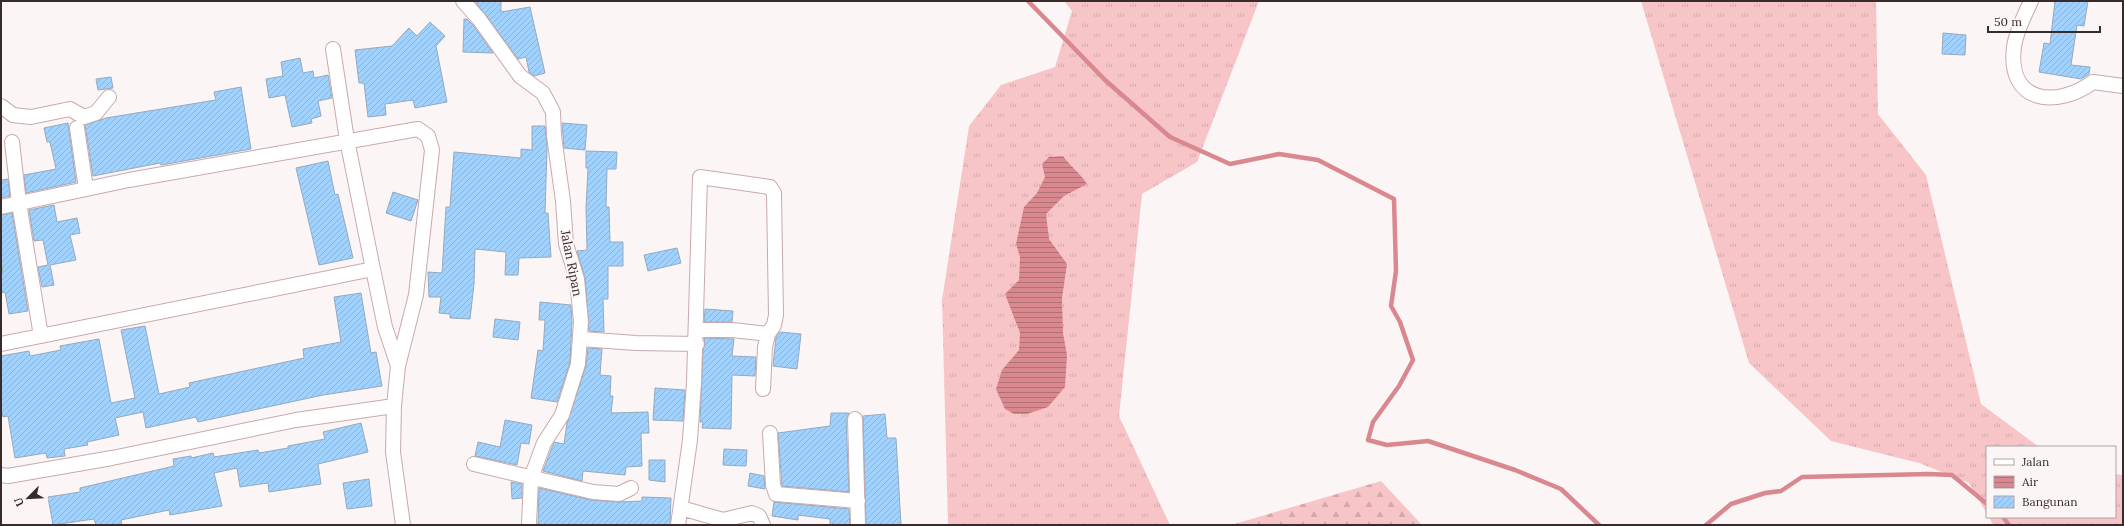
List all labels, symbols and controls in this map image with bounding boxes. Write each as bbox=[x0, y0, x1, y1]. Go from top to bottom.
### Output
scale bar bbox=[1988, 8, 2100, 34]
text: 50 m bbox=[1994, 14, 2022, 29]
street label: Jalan Ripan bbox=[557, 228, 586, 298]
legend bbox=[1986, 446, 2116, 518]
text: Jalan bbox=[2021, 454, 2049, 469]
text: Air bbox=[2021, 474, 2039, 489]
north arrow bbox=[8, 478, 48, 518]
text: Bangunan bbox=[2022, 494, 2078, 509]
text: U bbox=[11, 495, 27, 509]

